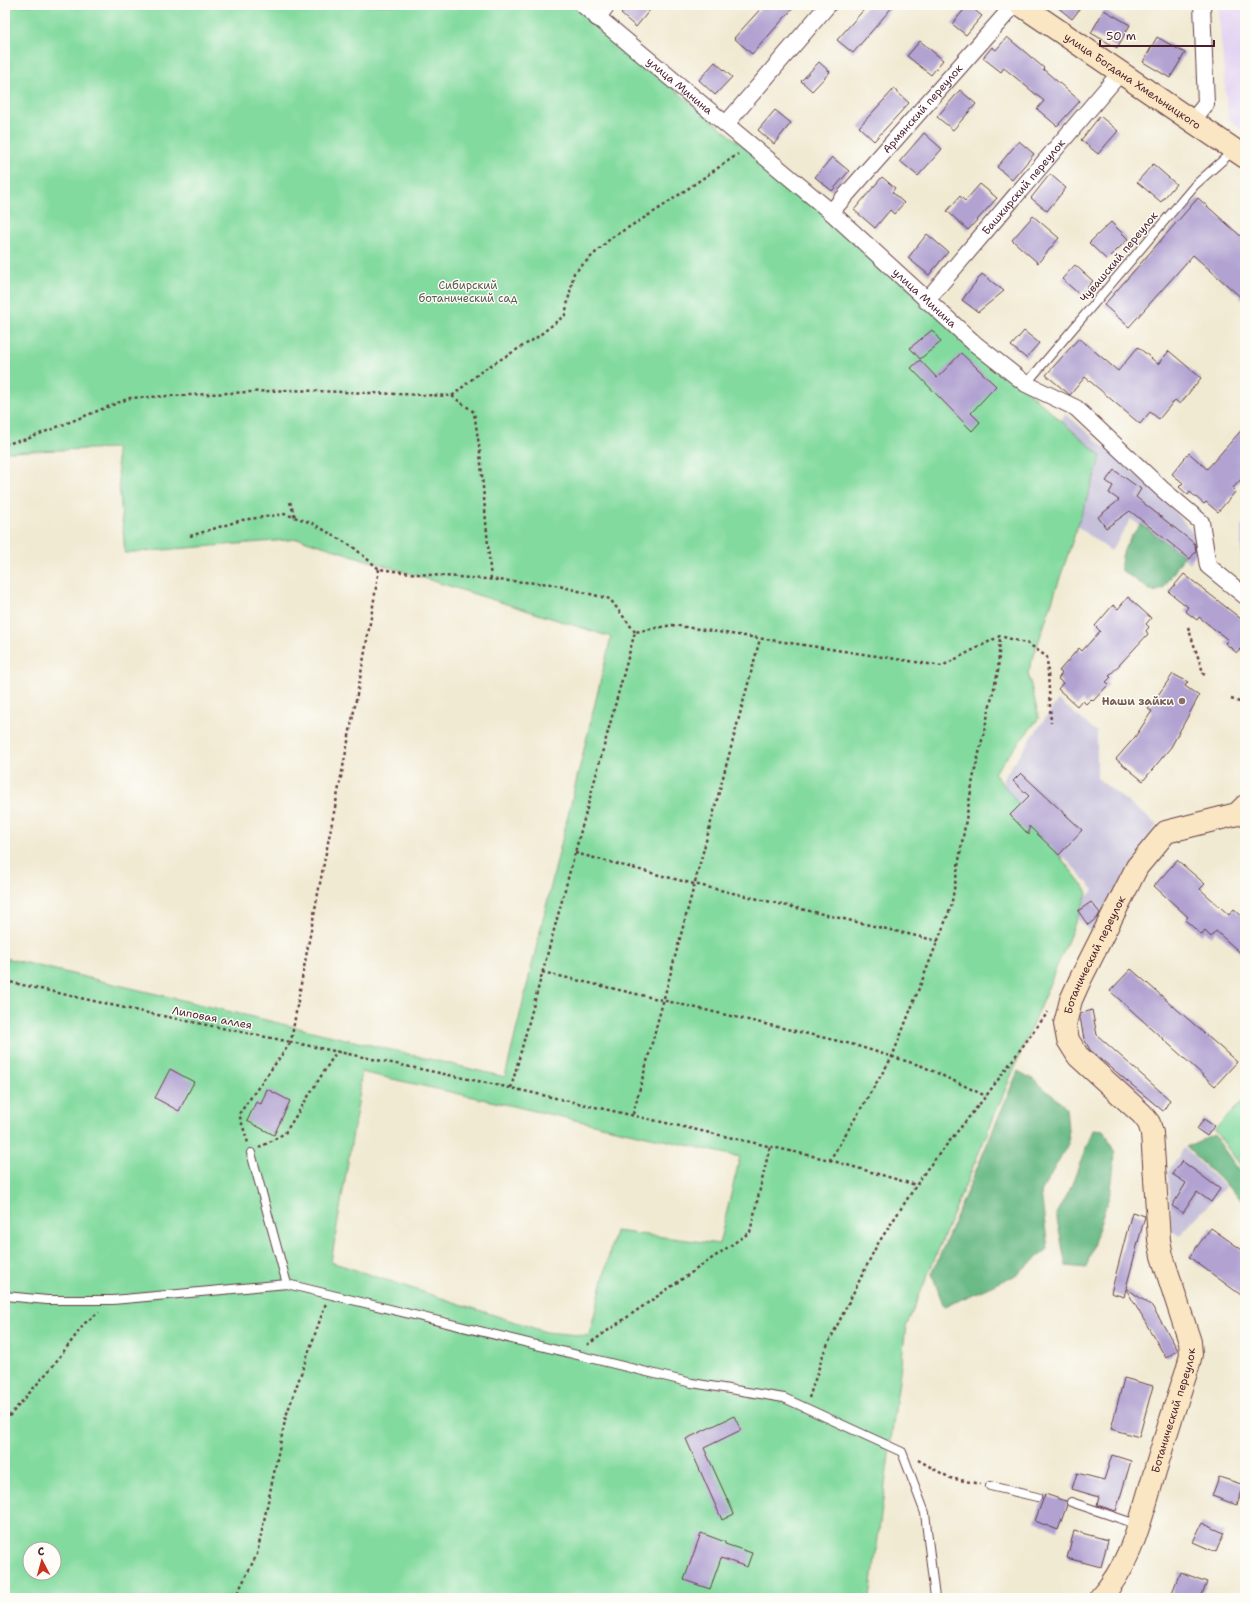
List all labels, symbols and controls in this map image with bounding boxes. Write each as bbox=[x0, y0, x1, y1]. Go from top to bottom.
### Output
scale bar bbox=[1100, 22, 1214, 48]
text: 50 m bbox=[1106, 28, 1136, 44]
street label: улица Богдана Хмельницкого bbox=[1061, 29, 1204, 133]
street label: улица Минина bbox=[644, 54, 716, 118]
street label: Армянский переулок bbox=[879, 61, 966, 156]
street label: Башкирский переулок bbox=[978, 136, 1068, 238]
street label: Чувашский переулок bbox=[1077, 208, 1161, 305]
street label: улица Минина bbox=[889, 265, 960, 331]
park label: Сибирский ботанический сад bbox=[419, 278, 517, 306]
place label: Наши зайки bbox=[1102, 694, 1174, 709]
marker: Наши зайки bbox=[1177, 696, 1187, 706]
street label: Ботанический переулок bbox=[1060, 893, 1129, 1015]
street label: Липовая аллея bbox=[171, 1003, 253, 1033]
street label: Ботанический переулок bbox=[1147, 1348, 1198, 1475]
north arrow bbox=[22, 1541, 62, 1581]
text: С bbox=[37, 1544, 45, 1559]

